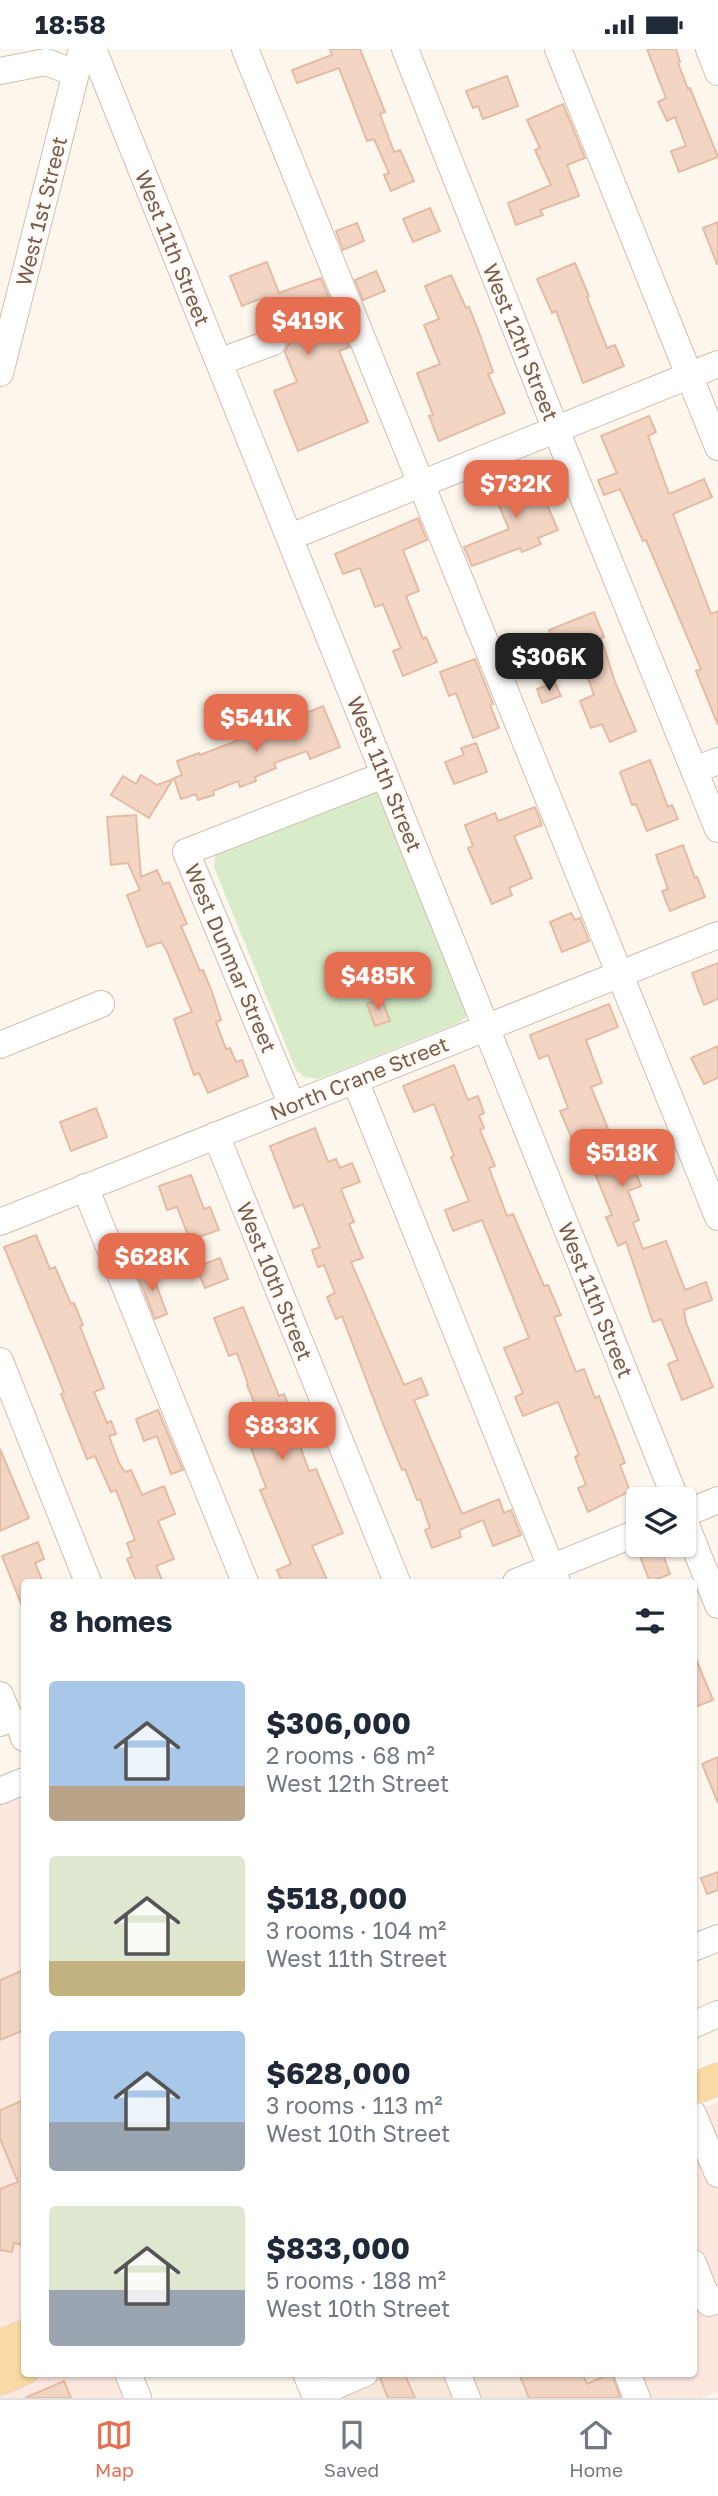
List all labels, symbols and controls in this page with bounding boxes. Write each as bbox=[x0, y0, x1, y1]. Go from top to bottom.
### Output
text: 18:58 bbox=[35, 9, 106, 40]
street label: West 1st Street bbox=[10, 133, 72, 289]
street label: West 11th Street bbox=[130, 166, 216, 330]
street label: West 12th Street bbox=[478, 260, 564, 424]
pin: $419K bbox=[259, 297, 357, 357]
text: $419K bbox=[272, 306, 344, 334]
pin: $732K bbox=[467, 461, 565, 520]
text: $732K bbox=[480, 469, 552, 497]
pin: $306K bbox=[500, 633, 598, 693]
text: $306K bbox=[511, 642, 587, 670]
street label: West 11th Street bbox=[342, 692, 428, 856]
pin: $541K bbox=[207, 695, 305, 754]
text: $541K bbox=[220, 703, 292, 731]
street label: West Dunmar Street bbox=[179, 860, 283, 1056]
pin: $485K bbox=[329, 953, 427, 1012]
text: $485K bbox=[340, 961, 416, 989]
street label: North Crane Street bbox=[266, 1030, 452, 1126]
pin: $518K bbox=[573, 1129, 671, 1189]
text: $518K bbox=[586, 1138, 658, 1166]
street label: West 10th Street bbox=[231, 1198, 319, 1364]
street label: West 11th Street bbox=[553, 1218, 639, 1382]
pin: $628K bbox=[103, 1233, 201, 1293]
text: $628K bbox=[114, 1242, 190, 1270]
pin: $833K bbox=[233, 1403, 331, 1462]
text: $833K bbox=[245, 1411, 319, 1439]
map controls bbox=[626, 1487, 696, 1557]
button: layers bbox=[626, 1487, 696, 1557]
icon: filters bbox=[631, 1602, 669, 1640]
text: 8 homes bbox=[49, 1603, 173, 1639]
text: $306,000 bbox=[266, 1705, 411, 1741]
icon: home bbox=[105, 1709, 189, 1793]
text: 2 rooms · 68 m² bbox=[266, 1741, 435, 1769]
text: West 12th Street bbox=[266, 1769, 449, 1797]
text: $518,000 bbox=[266, 1880, 407, 1916]
icon: home bbox=[105, 1884, 189, 1968]
text: 3 rooms · 104 m² bbox=[266, 1916, 446, 1944]
text: West 11th Street bbox=[266, 1944, 447, 1972]
text: $628,000 bbox=[266, 2055, 411, 2091]
icon: home bbox=[105, 2059, 189, 2143]
text: 3 rooms · 113 m² bbox=[266, 2091, 443, 2119]
text: West 10th Street bbox=[266, 2119, 450, 2147]
text: $833,000 bbox=[266, 2230, 410, 2266]
icon: home bbox=[105, 2234, 189, 2318]
text: 5 rooms · 188 m² bbox=[266, 2266, 446, 2294]
text: West 10th Street bbox=[266, 2294, 450, 2322]
tab: Map bbox=[95, 2416, 134, 2481]
tab: Saved bbox=[324, 2416, 379, 2481]
tab: Home bbox=[569, 2416, 623, 2481]

